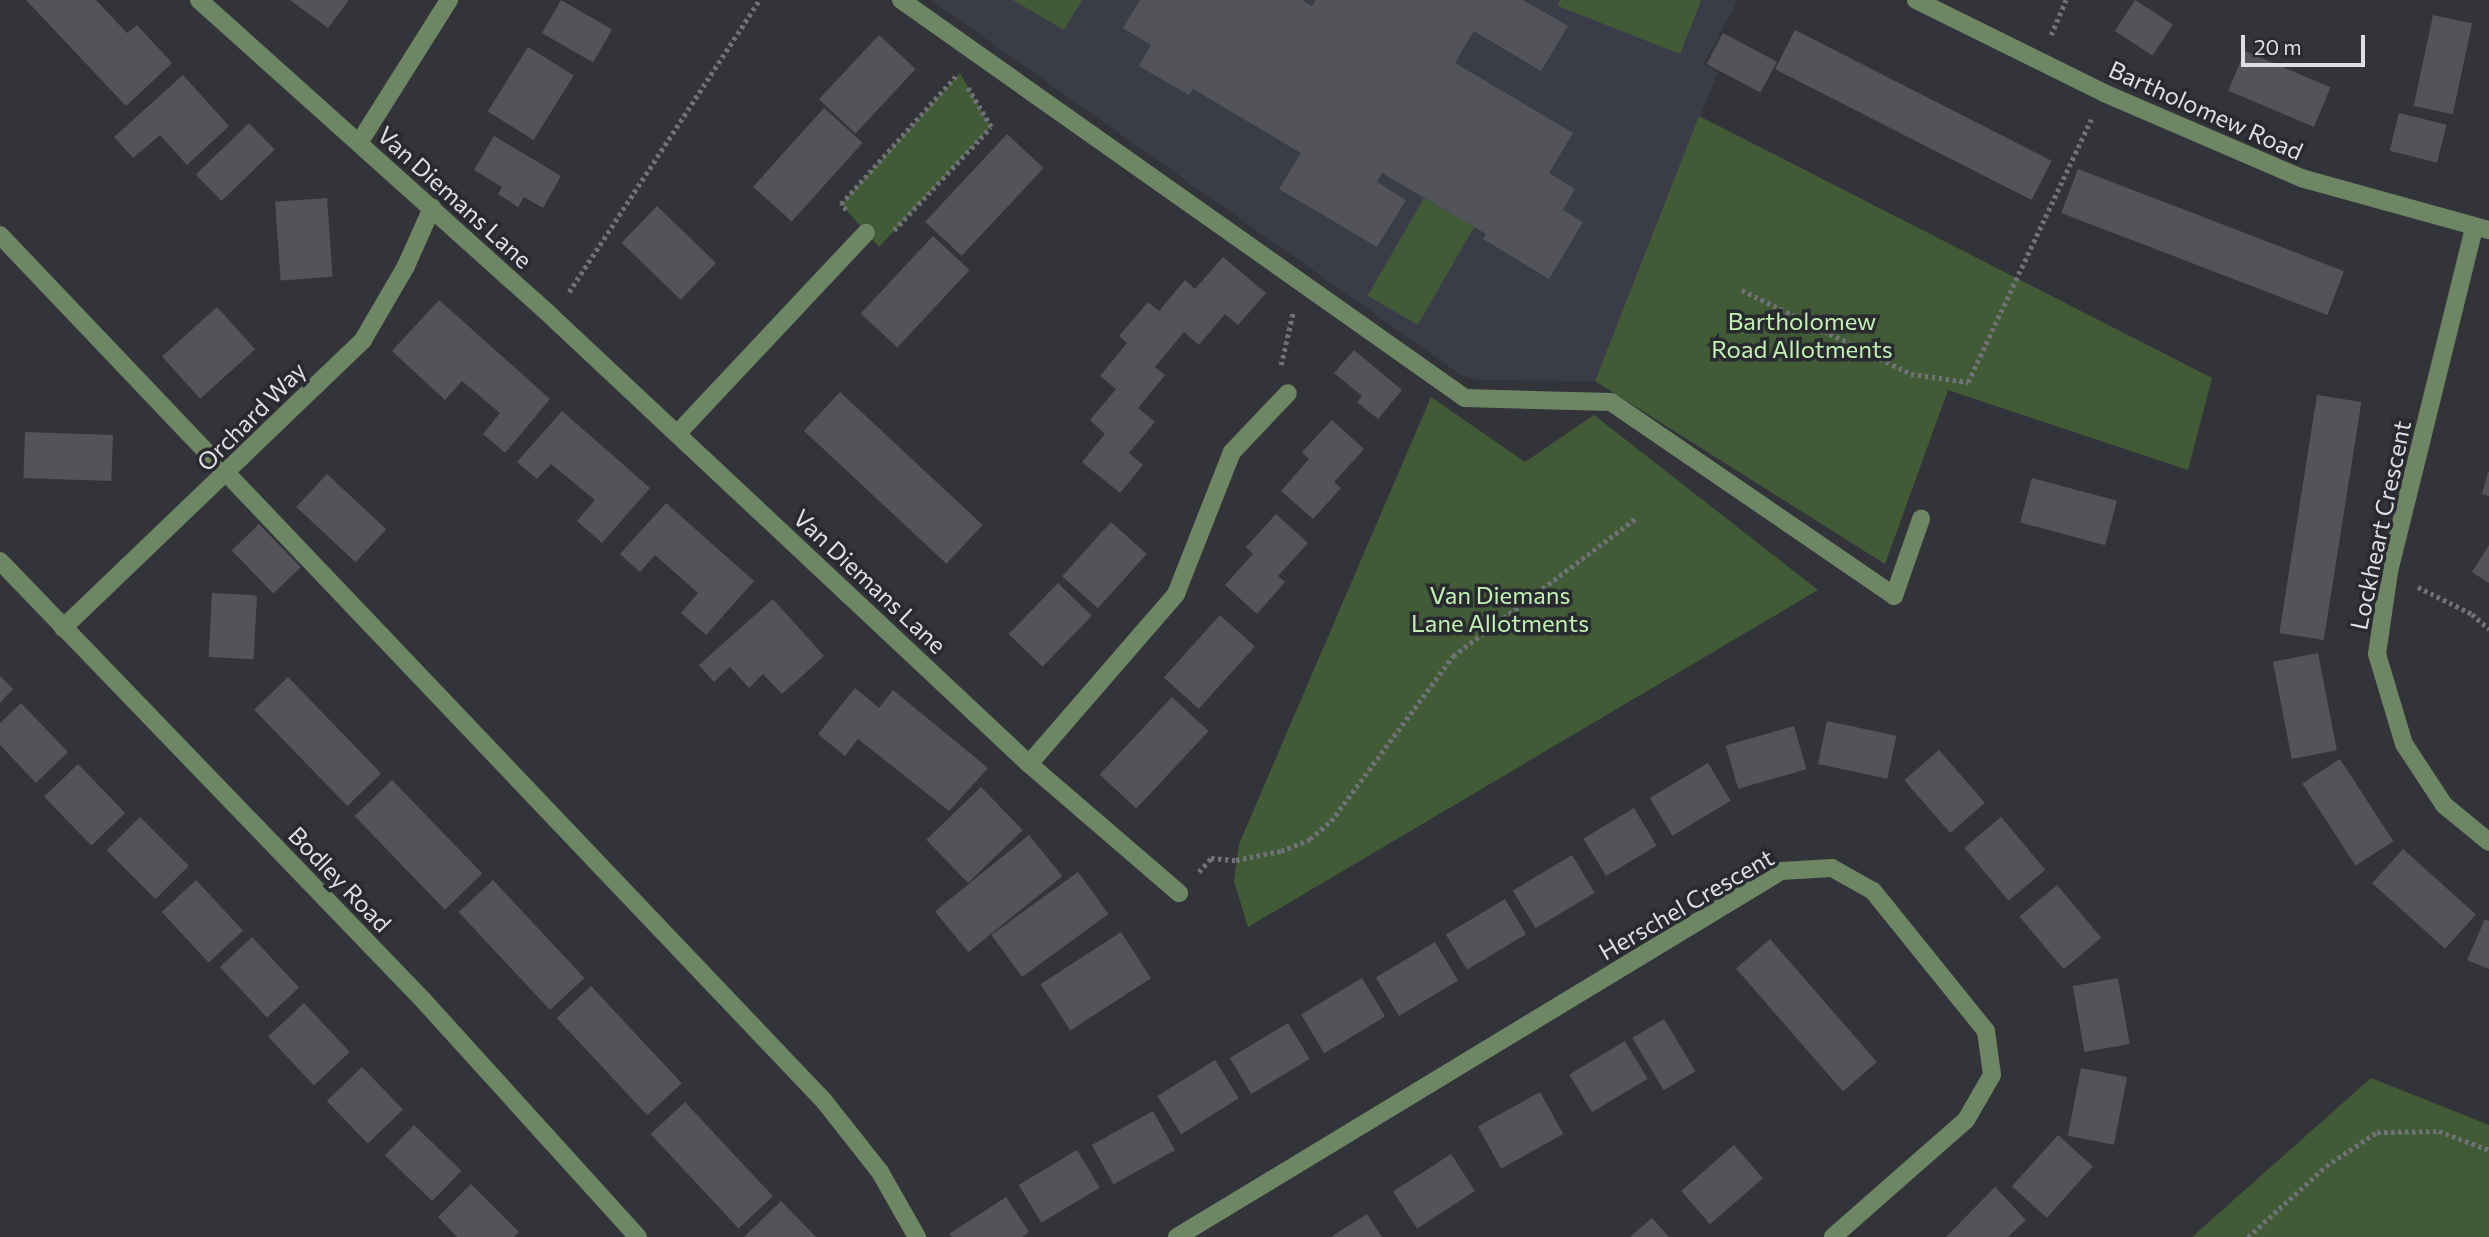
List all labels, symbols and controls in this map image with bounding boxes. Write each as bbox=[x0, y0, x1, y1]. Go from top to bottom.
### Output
scale bar bbox=[2244, 21, 2368, 65]
text: 20 m bbox=[2254, 34, 2302, 59]
street label: Bartholomew Road bbox=[2105, 54, 2307, 166]
street label: Van Diemans Lane bbox=[372, 120, 538, 274]
park label: Bartholomew Road Allotments bbox=[1711, 307, 1893, 363]
street label: Orchard Way bbox=[190, 355, 312, 477]
street label: Lockheart Crescent bbox=[2344, 418, 2416, 632]
street label: Van Diemans Lane bbox=[788, 503, 952, 659]
park label: Van Diemans Lane Allotments bbox=[1411, 581, 1589, 637]
street label: Bodley Road bbox=[283, 820, 397, 938]
street label: Herschel Crescent bbox=[1593, 842, 1779, 966]

